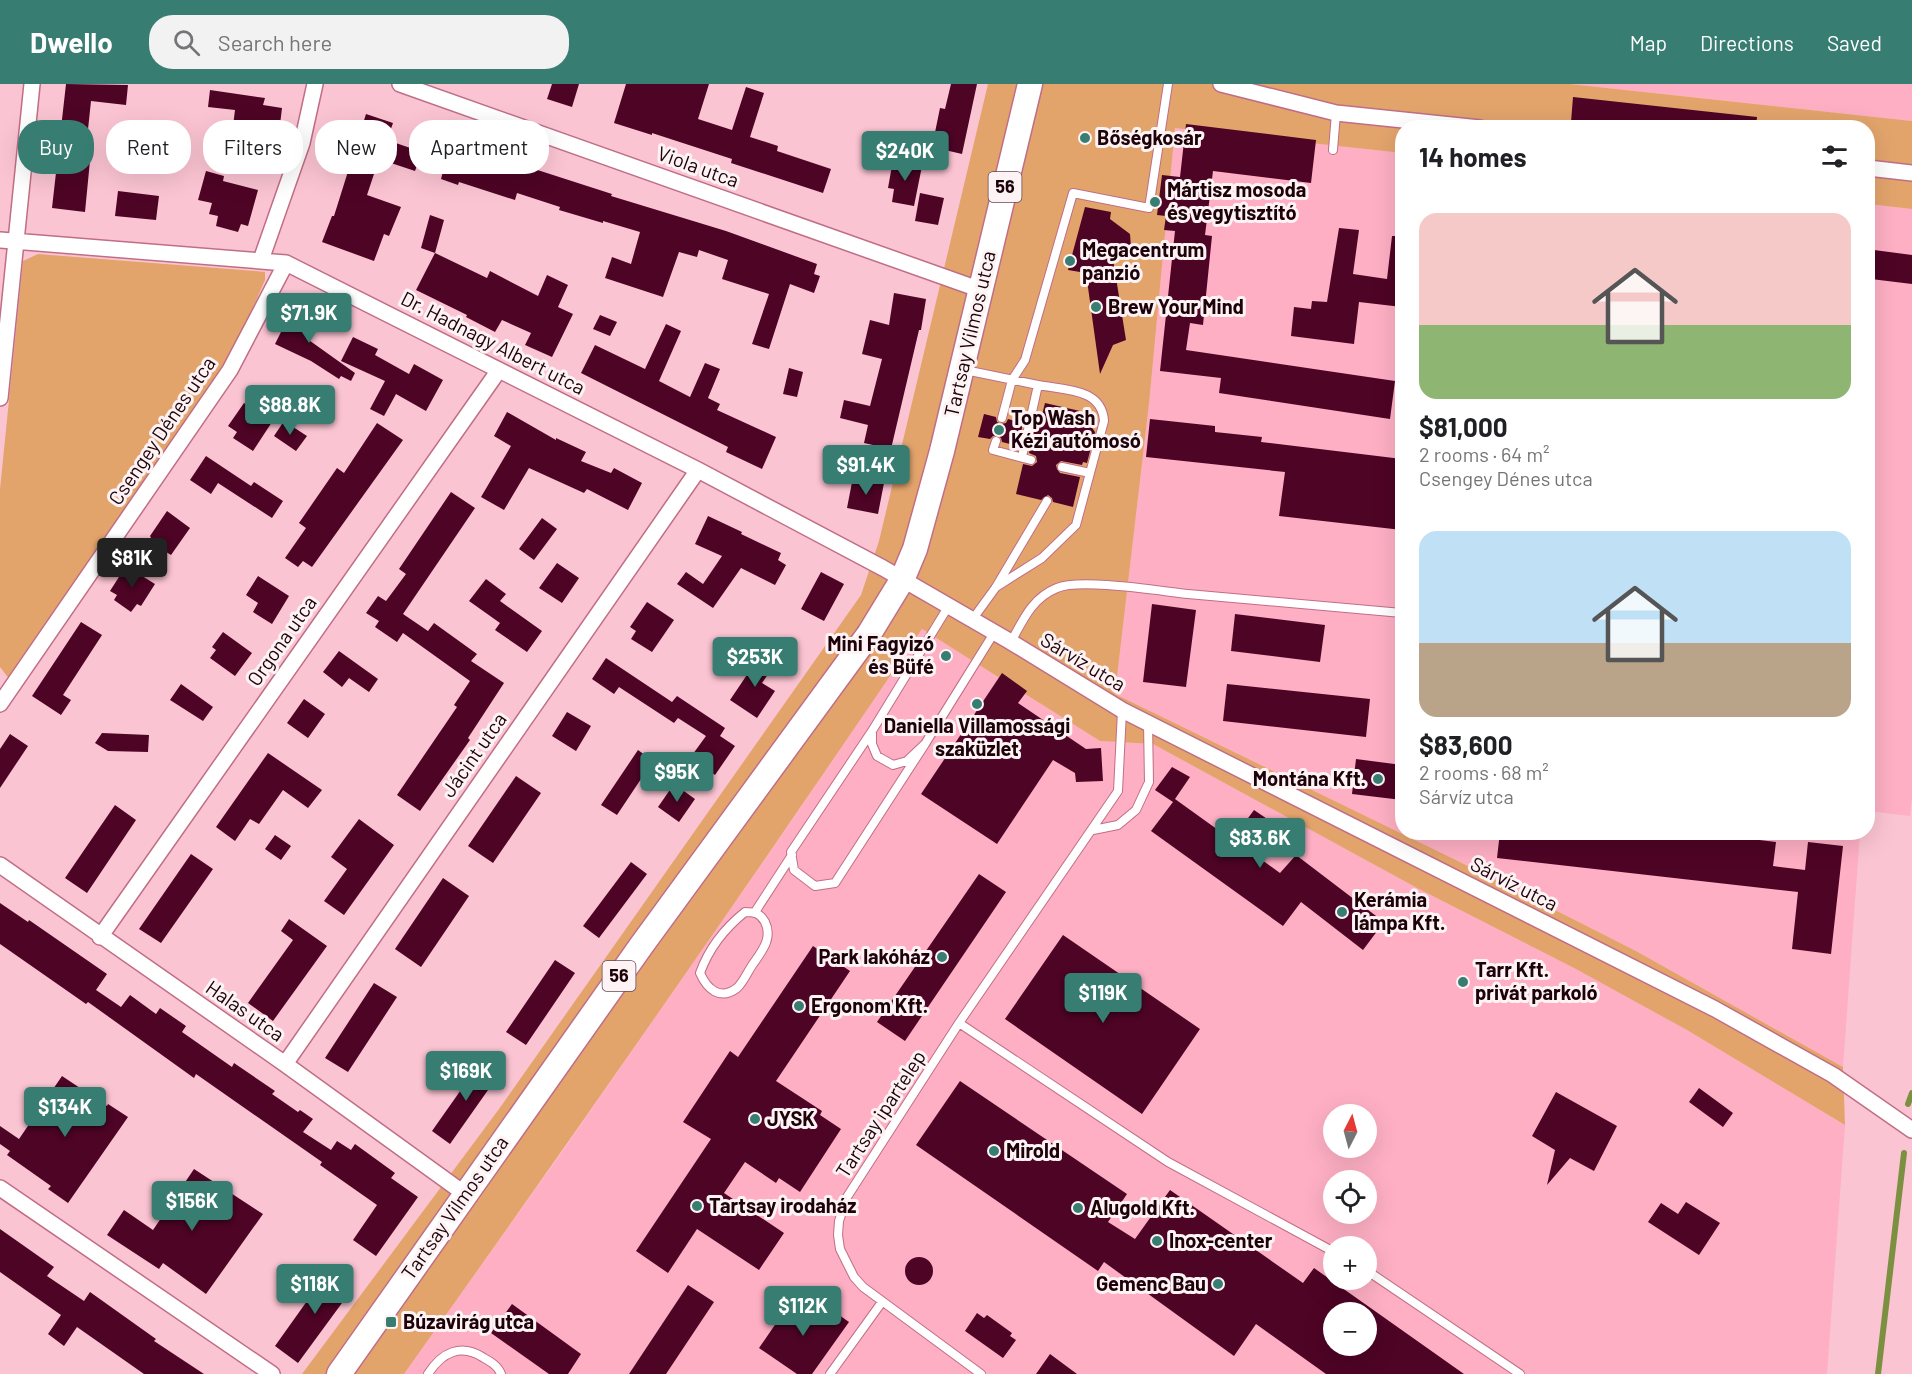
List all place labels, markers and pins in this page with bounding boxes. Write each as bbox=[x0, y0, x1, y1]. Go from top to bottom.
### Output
place label: Bőségkosár bbox=[1097, 125, 1202, 149]
pin: $240K bbox=[863, 131, 947, 182]
marker: Bőségkosár bbox=[1078, 131, 1092, 145]
place label: Mártisz mosoda és vegytisztító bbox=[1167, 177, 1306, 224]
marker: Mártisz mosoda és vegytisztító bbox=[1148, 195, 1162, 209]
place label: Megacentrum panzió bbox=[1082, 237, 1204, 284]
marker: Megacentrum panzió bbox=[1063, 254, 1077, 268]
pin: $71.9K bbox=[260, 293, 358, 344]
place label: Brew Your Mind bbox=[1108, 294, 1244, 318]
marker: Brew Your Mind bbox=[1089, 300, 1103, 314]
pin: $88.8K bbox=[241, 385, 339, 436]
place label: Top Wash Kézi autómosó bbox=[1011, 405, 1141, 452]
marker: Top Wash Kézi autómosó bbox=[992, 423, 1006, 437]
pin: $91.4K bbox=[817, 445, 915, 496]
pin: $81K bbox=[96, 538, 168, 589]
place label: Mini Fagyizó és Büfé bbox=[827, 631, 934, 678]
pin: $253K bbox=[713, 637, 797, 688]
marker: Mini Fagyizó és Büfé bbox=[939, 649, 953, 663]
marker: Daniella Villamossági szaküzlet bbox=[970, 697, 984, 711]
place label: Daniella Villamossági szaküzlet bbox=[884, 713, 1070, 760]
pin: $95K bbox=[641, 752, 713, 803]
place label: Montána Kft. bbox=[1253, 766, 1366, 790]
marker: Montána Kft. bbox=[1371, 772, 1385, 786]
pin: $83.6K bbox=[1211, 818, 1309, 869]
place label: Kerámia lámpa Kft. bbox=[1354, 887, 1445, 934]
marker: Kerámia lámpa Kft. bbox=[1335, 905, 1349, 919]
place label: Park lakóház bbox=[818, 944, 930, 968]
marker: Park lakóház bbox=[935, 950, 949, 964]
place label: Tarr Kft. privát parkoló bbox=[1475, 957, 1597, 1004]
pin: $119K bbox=[1061, 973, 1145, 1024]
marker: Tarr Kft. privát parkoló bbox=[1456, 975, 1470, 989]
place label: Ergonom Kft. bbox=[811, 993, 928, 1017]
marker: Ergonom Kft. bbox=[792, 999, 806, 1013]
pin: $169K bbox=[424, 1051, 508, 1102]
pin: $134K bbox=[23, 1087, 107, 1138]
place label: JYSK bbox=[767, 1106, 815, 1130]
marker: JYSK bbox=[748, 1112, 762, 1126]
place label: Mirold bbox=[1006, 1138, 1060, 1162]
marker: Mirold bbox=[987, 1144, 1001, 1158]
pin: $156K bbox=[150, 1181, 234, 1232]
place label: Tartsay irodaház bbox=[709, 1193, 857, 1217]
place label: Alugold Kft. bbox=[1090, 1195, 1195, 1219]
marker: Tartsay irodaház bbox=[690, 1199, 704, 1213]
marker: Alugold Kft. bbox=[1071, 1201, 1085, 1215]
place label: Inox-center bbox=[1169, 1228, 1273, 1252]
marker: Inox-center bbox=[1150, 1234, 1164, 1248]
pin: $118K bbox=[273, 1264, 357, 1315]
place label: Gemenc Bau bbox=[1096, 1271, 1206, 1295]
marker: Gemenc Bau bbox=[1211, 1277, 1225, 1291]
pin: $112K bbox=[761, 1286, 845, 1337]
place label: Búzavirág utca bbox=[403, 1309, 534, 1333]
marker: Búzavirág utca bbox=[384, 1315, 398, 1329]

